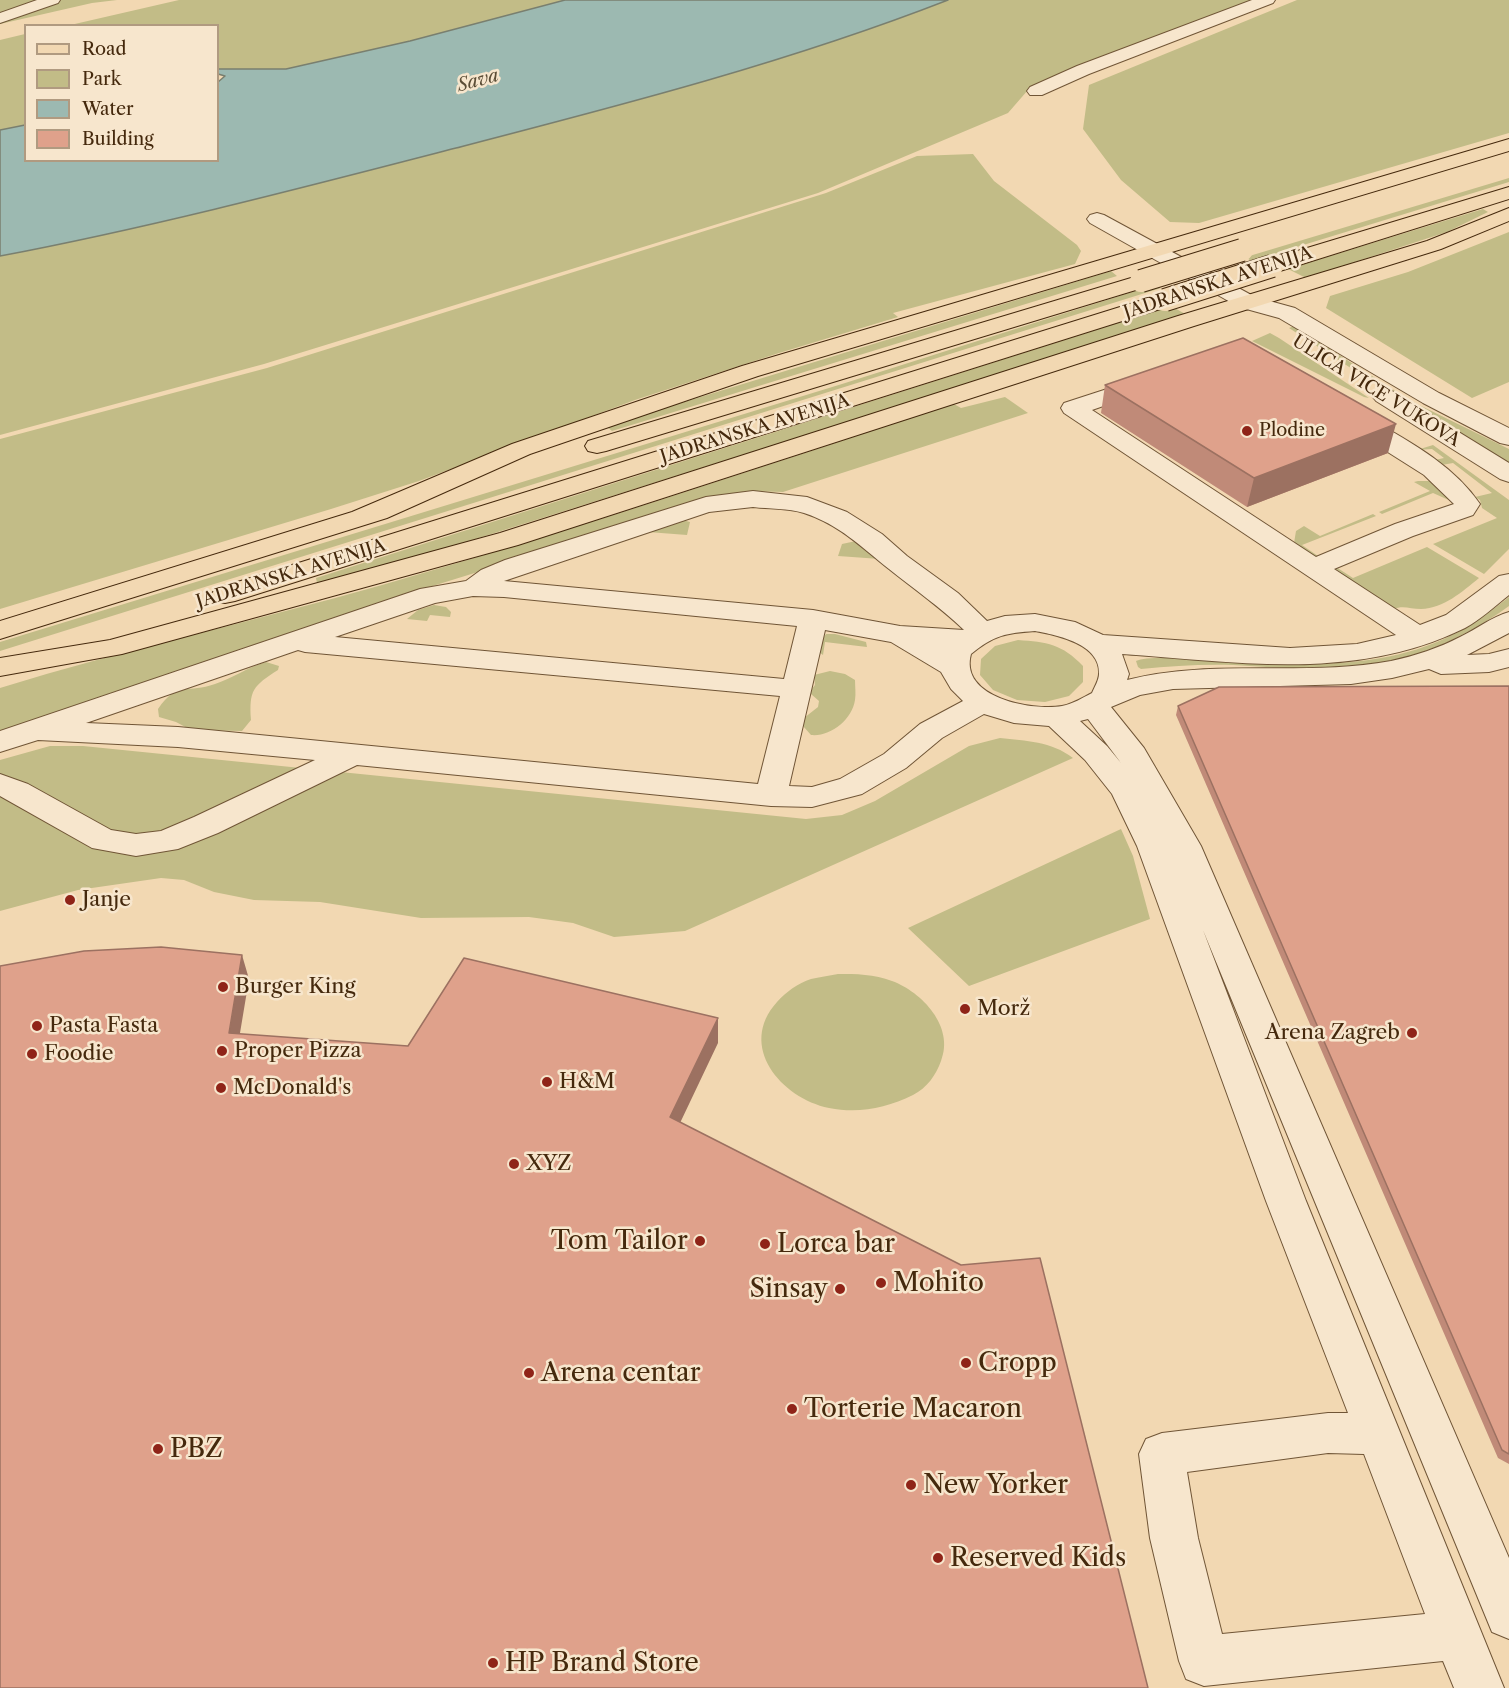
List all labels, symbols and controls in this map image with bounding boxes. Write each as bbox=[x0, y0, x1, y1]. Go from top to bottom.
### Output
legend bbox=[24, 24, 219, 162]
text: Road bbox=[82, 38, 127, 60]
water label: Sava bbox=[455, 65, 501, 97]
text: Park bbox=[82, 68, 121, 90]
text: Water bbox=[82, 98, 134, 120]
text: Building bbox=[82, 128, 154, 150]
street label: JADRANSKA AVENIJA bbox=[1121, 242, 1315, 324]
street label: ULICA VICE VUKOVA bbox=[1288, 330, 1464, 452]
street label: JADRANSKA AVENIJA bbox=[658, 390, 852, 468]
place label: Plodine bbox=[1259, 420, 1325, 442]
marker: Plodine bbox=[1240, 424, 1254, 438]
street label: JADRANSKA AVENIJA bbox=[194, 535, 388, 613]
place label: Janje bbox=[82, 887, 131, 913]
marker: Janje bbox=[63, 893, 77, 907]
place label: Burger King bbox=[235, 974, 355, 1000]
marker: Burger King bbox=[216, 980, 230, 994]
place label: Morž bbox=[977, 996, 1030, 1022]
marker: Morž bbox=[958, 1002, 972, 1016]
place label: Pasta Fasta bbox=[49, 1013, 158, 1039]
marker: Pasta Fasta bbox=[30, 1019, 44, 1033]
place label: Arena Zagreb bbox=[1265, 1020, 1400, 1046]
marker: Arena Zagreb bbox=[1405, 1026, 1419, 1040]
place label: Proper Pizza bbox=[234, 1038, 361, 1064]
place label: Foodie bbox=[44, 1041, 113, 1067]
marker: Proper Pizza bbox=[215, 1044, 229, 1058]
marker: Foodie bbox=[25, 1047, 39, 1061]
place label: H&M bbox=[559, 1069, 615, 1095]
place label: McDonald's bbox=[233, 1075, 351, 1101]
marker: H&M bbox=[540, 1075, 554, 1089]
marker: McDonald's bbox=[214, 1081, 228, 1095]
place label: XYZ bbox=[526, 1151, 572, 1177]
marker: XYZ bbox=[507, 1157, 521, 1171]
place label: Tom Tailor bbox=[551, 1225, 688, 1257]
place label: Lorca bar bbox=[777, 1228, 895, 1260]
marker: Tom Tailor bbox=[693, 1234, 707, 1248]
marker: Lorca bar bbox=[758, 1237, 772, 1251]
place label: Mohito bbox=[893, 1267, 984, 1299]
place label: Sinsay bbox=[749, 1273, 828, 1305]
marker: Mohito bbox=[874, 1276, 888, 1290]
marker: Sinsay bbox=[833, 1282, 847, 1296]
place label: Cropp bbox=[978, 1347, 1057, 1379]
marker: Cropp bbox=[959, 1356, 973, 1370]
place label: Arena centar bbox=[541, 1357, 701, 1389]
marker: Arena centar bbox=[522, 1366, 536, 1380]
place label: Torterie Macaron bbox=[804, 1393, 1022, 1425]
marker: Torterie Macaron bbox=[785, 1402, 799, 1416]
place label: PBZ bbox=[170, 1433, 223, 1465]
marker: PBZ bbox=[151, 1442, 165, 1456]
place label: New Yorker bbox=[923, 1469, 1068, 1501]
marker: New Yorker bbox=[904, 1478, 918, 1492]
place label: Reserved Kids bbox=[950, 1542, 1126, 1574]
marker: Reserved Kids bbox=[931, 1551, 945, 1565]
place label: HP Brand Store bbox=[505, 1647, 699, 1679]
marker: HP Brand Store bbox=[486, 1656, 500, 1670]

